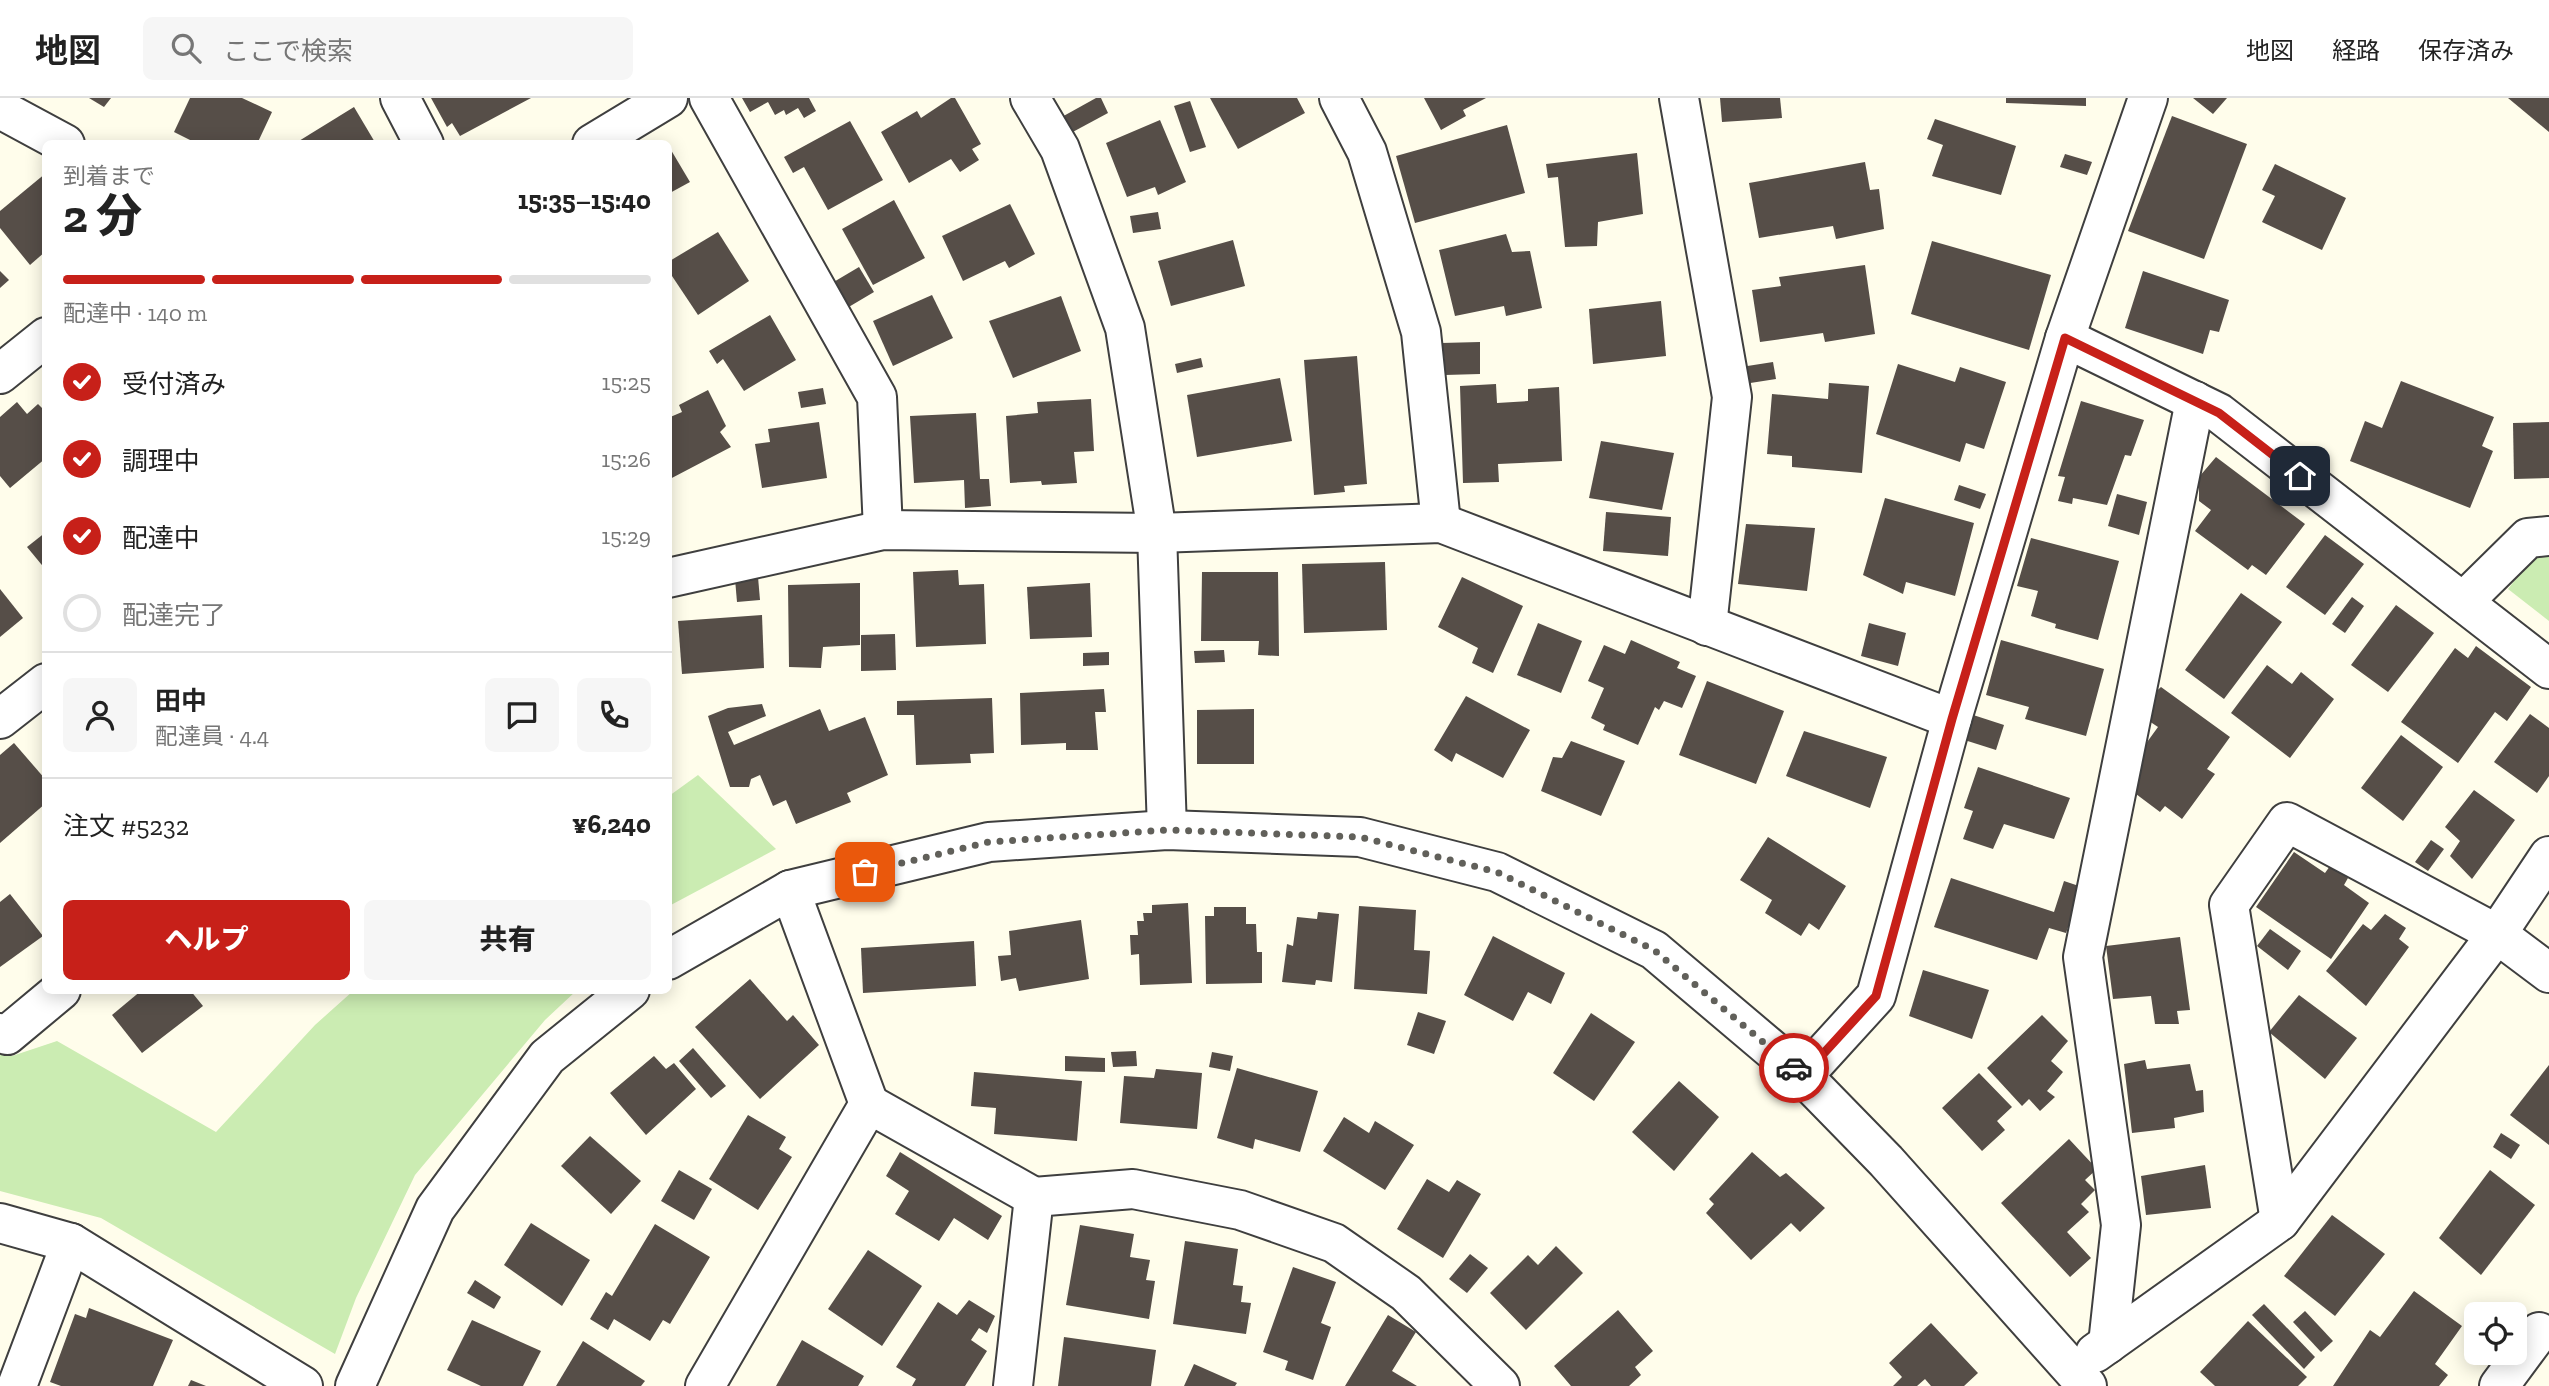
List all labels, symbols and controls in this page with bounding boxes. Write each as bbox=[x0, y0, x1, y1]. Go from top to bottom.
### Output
search box bbox=[143, 17, 633, 80]
icon: search bbox=[167, 29, 205, 67]
text: 地図 bbox=[35, 31, 101, 70]
text: ここで検索 bbox=[223, 35, 353, 67]
text: 地図 bbox=[2246, 36, 2294, 65]
text: 経路 bbox=[2332, 36, 2380, 65]
text: 保存済み bbox=[2418, 36, 2514, 65]
text: 到着まで bbox=[63, 162, 155, 190]
text: 15:35–15:40 bbox=[518, 184, 651, 216]
text: 2 分 bbox=[63, 189, 142, 244]
text: 配達中 · 140 m bbox=[63, 299, 207, 327]
icon: check bbox=[63, 363, 101, 401]
text: 受付済み bbox=[122, 368, 226, 400]
text: 15:25 bbox=[602, 368, 651, 396]
icon: check bbox=[63, 440, 101, 478]
text: 調理中 bbox=[122, 445, 200, 477]
text: 15:26 bbox=[601, 445, 651, 473]
pin bbox=[2270, 446, 2330, 506]
icon: home bbox=[2281, 457, 2319, 495]
icon: check bbox=[63, 517, 101, 555]
text: 配達中 bbox=[122, 522, 200, 554]
text: 15:29 bbox=[601, 522, 651, 550]
text: 配達完了 bbox=[122, 599, 226, 631]
button: person bbox=[63, 678, 137, 752]
button: chat bbox=[485, 678, 559, 752]
button: phone bbox=[577, 678, 651, 752]
text: 田中 bbox=[155, 685, 207, 717]
text: 配達員 · 4.4 bbox=[155, 722, 269, 750]
text: ¥6,240 bbox=[572, 808, 651, 840]
text: 注文 #5232 bbox=[63, 810, 189, 842]
pin bbox=[835, 842, 895, 902]
icon: bag bbox=[846, 853, 884, 891]
button: ヘルプ bbox=[63, 900, 350, 980]
button: 共有 bbox=[364, 900, 651, 980]
courier bbox=[1759, 1033, 1829, 1103]
icon: car bbox=[1775, 1049, 1813, 1087]
map controls bbox=[2464, 1302, 2527, 1365]
button: locate bbox=[2464, 1302, 2527, 1365]

